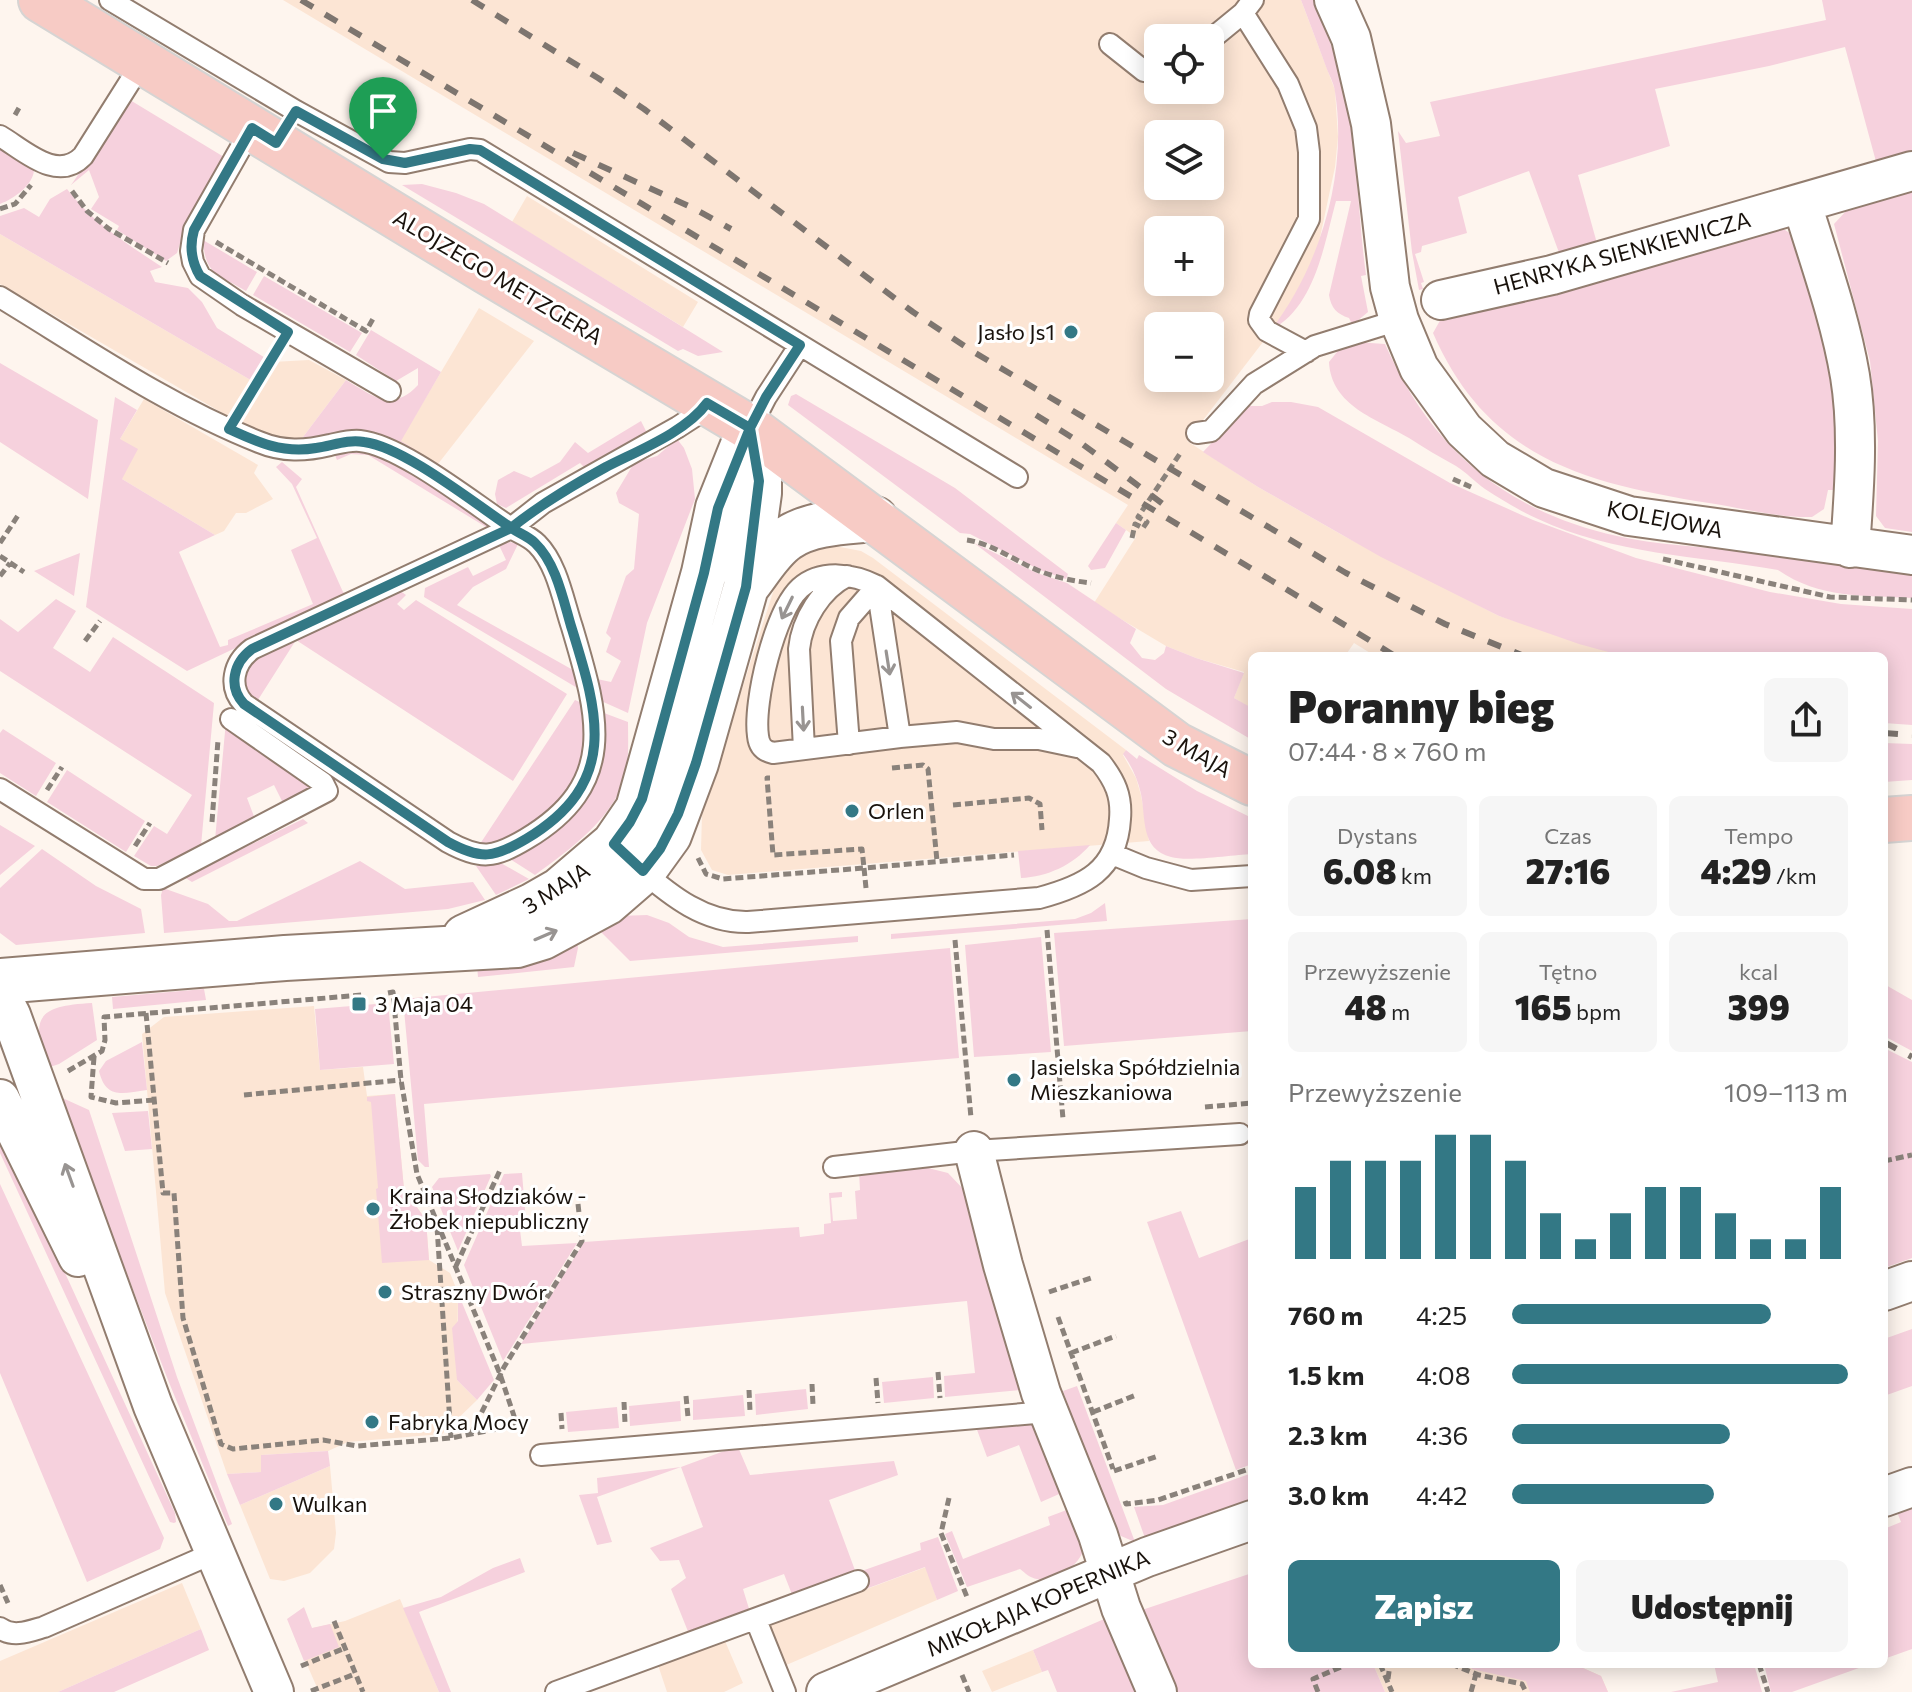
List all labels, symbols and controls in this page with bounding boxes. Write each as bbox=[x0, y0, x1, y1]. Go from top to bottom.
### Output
map controls bbox=[1144, 24, 1224, 392]
button: locate bbox=[1144, 24, 1224, 104]
pin bbox=[349, 77, 417, 159]
icon: arrive bbox=[361, 89, 405, 133]
button: layers bbox=[1144, 120, 1224, 200]
street label: ALOJZEGO METZGERA bbox=[389, 203, 608, 350]
street label: HENRYKA SIENKIEWICZA bbox=[1490, 205, 1753, 300]
button: + bbox=[1144, 216, 1224, 296]
button: − bbox=[1144, 312, 1224, 392]
place label: Jasło Js1 bbox=[977, 318, 1055, 345]
marker: Jasło Js1 bbox=[1062, 323, 1080, 341]
street label: KOLEJOWA bbox=[1605, 494, 1725, 543]
one-way arrow bbox=[779, 596, 794, 620]
one-way arrow bbox=[882, 650, 897, 675]
text: Poranny bieg bbox=[1288, 678, 1554, 732]
button: share bbox=[1764, 678, 1848, 762]
one-way arrow bbox=[1011, 691, 1032, 709]
one-way arrow bbox=[795, 705, 810, 732]
street label: 3 MAJA bbox=[1158, 722, 1236, 783]
text: 07:44 · 8 × 760 m bbox=[1288, 735, 1487, 766]
place label: Orlen bbox=[868, 797, 925, 824]
marker: Orlen bbox=[843, 802, 861, 820]
text: Dystans bbox=[1337, 822, 1418, 849]
text: Czas bbox=[1544, 822, 1592, 849]
text: Tempo bbox=[1724, 822, 1793, 849]
text: 6.08 bbox=[1323, 849, 1397, 891]
text: 27:16 bbox=[1525, 849, 1610, 891]
text: 4:29 bbox=[1701, 849, 1772, 891]
street label: 3 MAJA bbox=[517, 856, 594, 919]
text: km bbox=[1397, 862, 1432, 889]
text: /km bbox=[1772, 862, 1817, 889]
one-way arrow bbox=[533, 927, 557, 942]
text: Przewyższenie bbox=[1304, 958, 1451, 985]
text: Tętno bbox=[1539, 958, 1597, 985]
text: kcal bbox=[1739, 958, 1778, 985]
text: 48 bbox=[1344, 985, 1387, 1027]
text: 165 bbox=[1515, 985, 1572, 1027]
text: 399 bbox=[1727, 985, 1790, 1027]
place label: 3 Maja 04 bbox=[375, 990, 473, 1017]
marker: 3 Maja 04 bbox=[350, 995, 368, 1013]
text: m bbox=[1387, 998, 1410, 1025]
text: bpm bbox=[1572, 998, 1621, 1025]
place label: Jasielska Spółdzielnia Mieszkaniowa bbox=[1030, 1053, 1240, 1105]
marker: Jasielska Spółdzielnia Mieszkaniowa bbox=[1005, 1071, 1023, 1089]
text: Przewyższenie bbox=[1288, 1076, 1462, 1107]
text: 109–113 m bbox=[1724, 1076, 1848, 1107]
one-way arrow bbox=[61, 1163, 75, 1188]
place label: Kraina Słodziaków - Żłobek niepubliczny bbox=[389, 1182, 589, 1234]
marker: Kraina Słodziaków - Żłobek niepubliczny bbox=[364, 1200, 382, 1218]
place label: Straszny Dwór bbox=[401, 1278, 547, 1305]
marker: Straszny Dwór bbox=[376, 1283, 394, 1301]
text: 760 m bbox=[1288, 1299, 1363, 1330]
text: 4:25 bbox=[1416, 1299, 1467, 1330]
text: 1.5 km bbox=[1288, 1359, 1364, 1390]
text: 4:08 bbox=[1416, 1359, 1470, 1390]
place label: Fabryka Mocy bbox=[388, 1408, 529, 1435]
marker: Fabryka Mocy bbox=[363, 1413, 381, 1431]
text: 2.3 km bbox=[1288, 1419, 1367, 1450]
text: 4:36 bbox=[1416, 1419, 1468, 1450]
text: 3.0 km bbox=[1288, 1479, 1369, 1510]
text: 4:42 bbox=[1416, 1479, 1467, 1510]
place label: Wulkan bbox=[292, 1490, 367, 1517]
marker: Wulkan bbox=[267, 1495, 285, 1513]
street label: MIKOŁAJA KOPERNIKA bbox=[922, 1543, 1153, 1662]
button: Zapisz bbox=[1288, 1560, 1560, 1652]
button: Udostępnij bbox=[1576, 1560, 1848, 1652]

